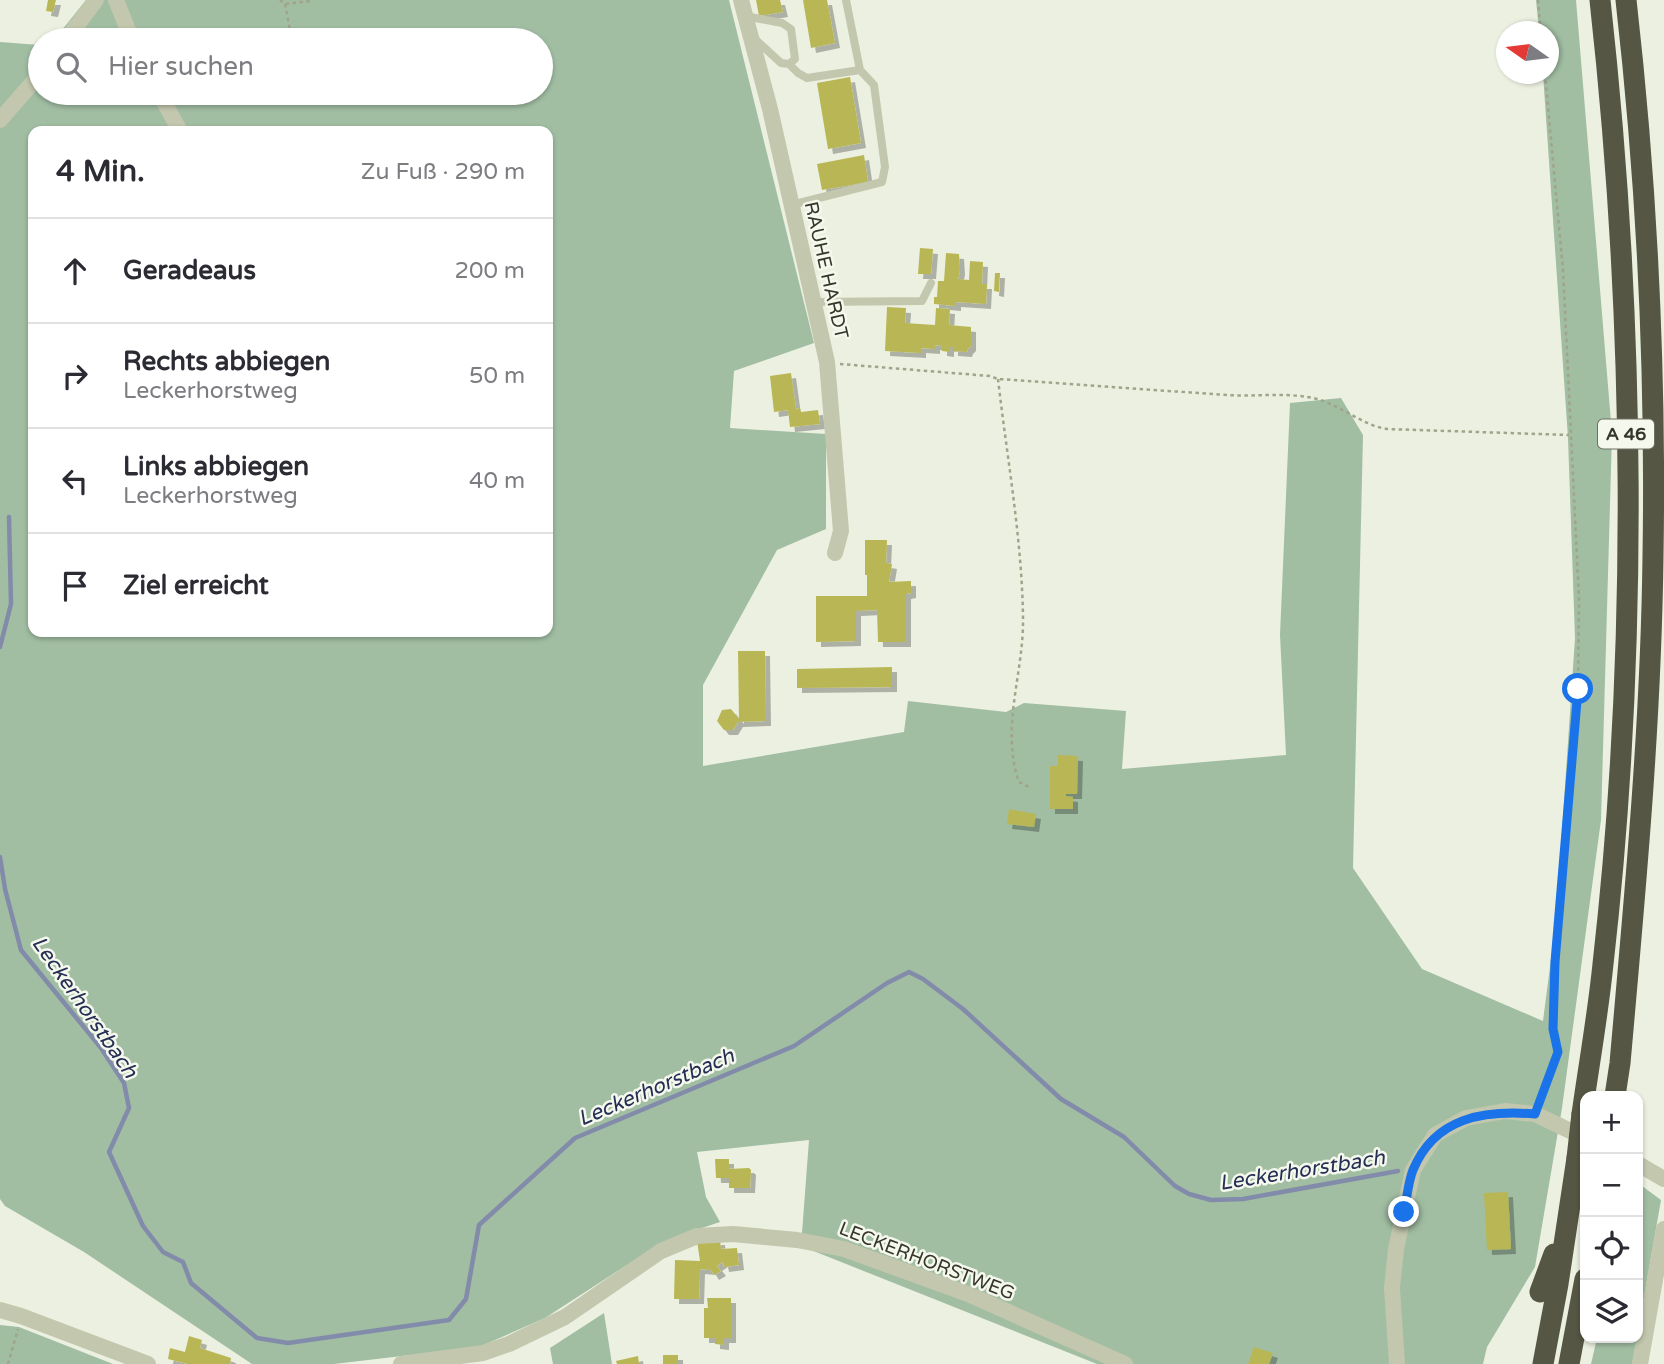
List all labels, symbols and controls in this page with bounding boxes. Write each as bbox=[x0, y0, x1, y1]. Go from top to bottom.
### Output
north arrow bbox=[1496, 21, 1559, 84]
search box bbox=[28, 28, 553, 105]
icon: search bbox=[52, 48, 90, 86]
text: Hier suchen bbox=[108, 51, 254, 82]
text: 4 Min. bbox=[56, 153, 145, 190]
text: Zu Fuß · 290 m bbox=[361, 158, 525, 186]
street label: RAUHE HARDT bbox=[800, 199, 853, 342]
icon: ahead bbox=[56, 252, 94, 290]
text: Geradeaus bbox=[123, 255, 256, 286]
text: 200 m bbox=[455, 257, 525, 285]
text: Rechts abbiegen bbox=[123, 346, 330, 377]
icon: right bbox=[56, 357, 94, 395]
text: 50 m bbox=[469, 362, 525, 390]
text: Leckerhorstweg bbox=[123, 377, 298, 405]
road number: A 46 bbox=[1598, 420, 1654, 448]
text: Links abbiegen bbox=[123, 451, 309, 482]
icon: left bbox=[56, 462, 94, 500]
text: 40 m bbox=[469, 467, 525, 495]
text: Leckerhorstweg bbox=[123, 482, 298, 510]
icon: arrive bbox=[56, 567, 94, 605]
text: Ziel erreicht bbox=[123, 570, 269, 601]
route start bbox=[1562, 673, 1593, 704]
water label: Leckerhorstbach bbox=[26, 932, 143, 1084]
water label: Leckerhorstbach bbox=[574, 1043, 739, 1132]
map controls bbox=[1580, 1091, 1643, 1343]
button: + bbox=[1580, 1091, 1643, 1154]
water label: Leckerhorstbach bbox=[1218, 1145, 1388, 1196]
button: − bbox=[1580, 1154, 1643, 1217]
route end bbox=[1388, 1196, 1419, 1227]
street label: LECKERHORSTWEG bbox=[836, 1217, 1017, 1305]
button: locate bbox=[1580, 1217, 1643, 1280]
button: layers bbox=[1580, 1280, 1643, 1343]

